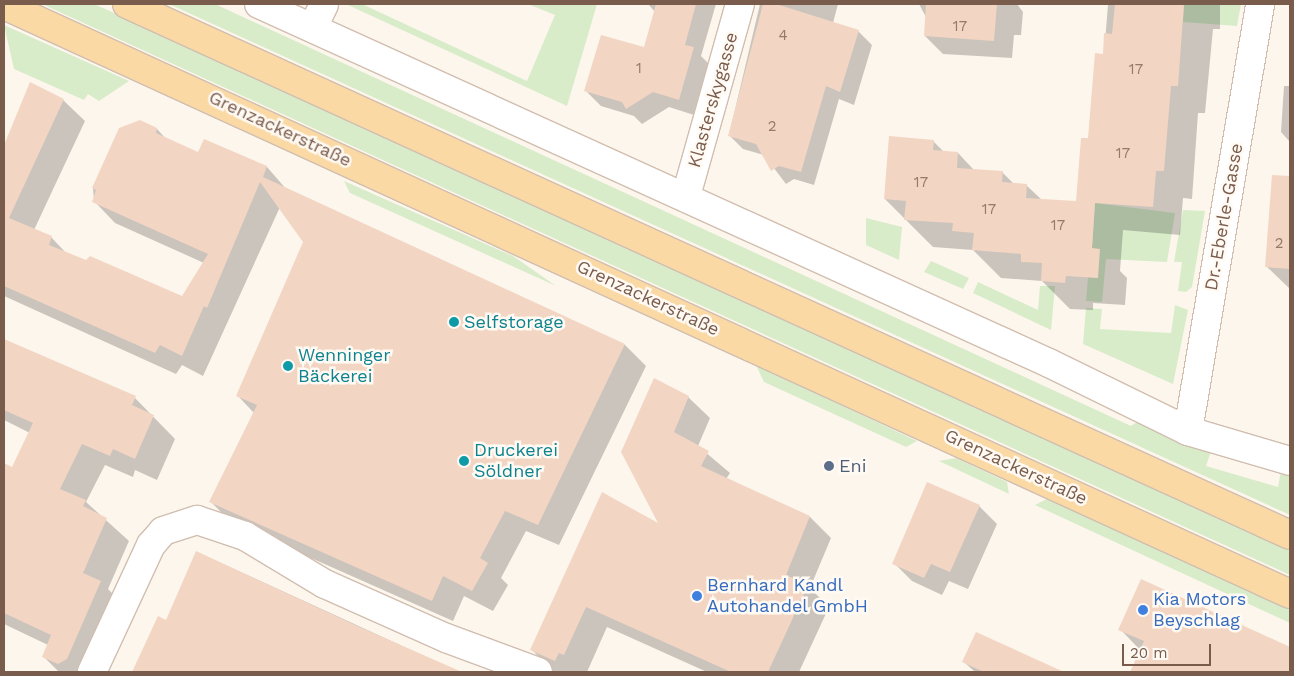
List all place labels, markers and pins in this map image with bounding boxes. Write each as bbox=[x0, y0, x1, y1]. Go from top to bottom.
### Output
place label: Selfstorage bbox=[464, 311, 564, 333]
marker: Selfstorage bbox=[448, 316, 460, 328]
place label: Wenninger Bäckerei bbox=[298, 345, 391, 388]
marker: Wenninger Bäckerei bbox=[282, 360, 294, 372]
place label: Druckerei Söldner bbox=[474, 440, 558, 482]
marker: Druckerei Söldner bbox=[458, 455, 470, 467]
place label: Eni bbox=[839, 455, 866, 477]
marker: Eni bbox=[823, 460, 835, 472]
place label: Bernhard Kandl Autohandel GmbH bbox=[707, 575, 868, 618]
place label: Kia Motors Beyschlag bbox=[1153, 589, 1247, 632]
marker: Bernhard Kandl Autohandel GmbH bbox=[691, 590, 703, 602]
marker: Kia Motors Beyschlag bbox=[1137, 604, 1149, 616]

